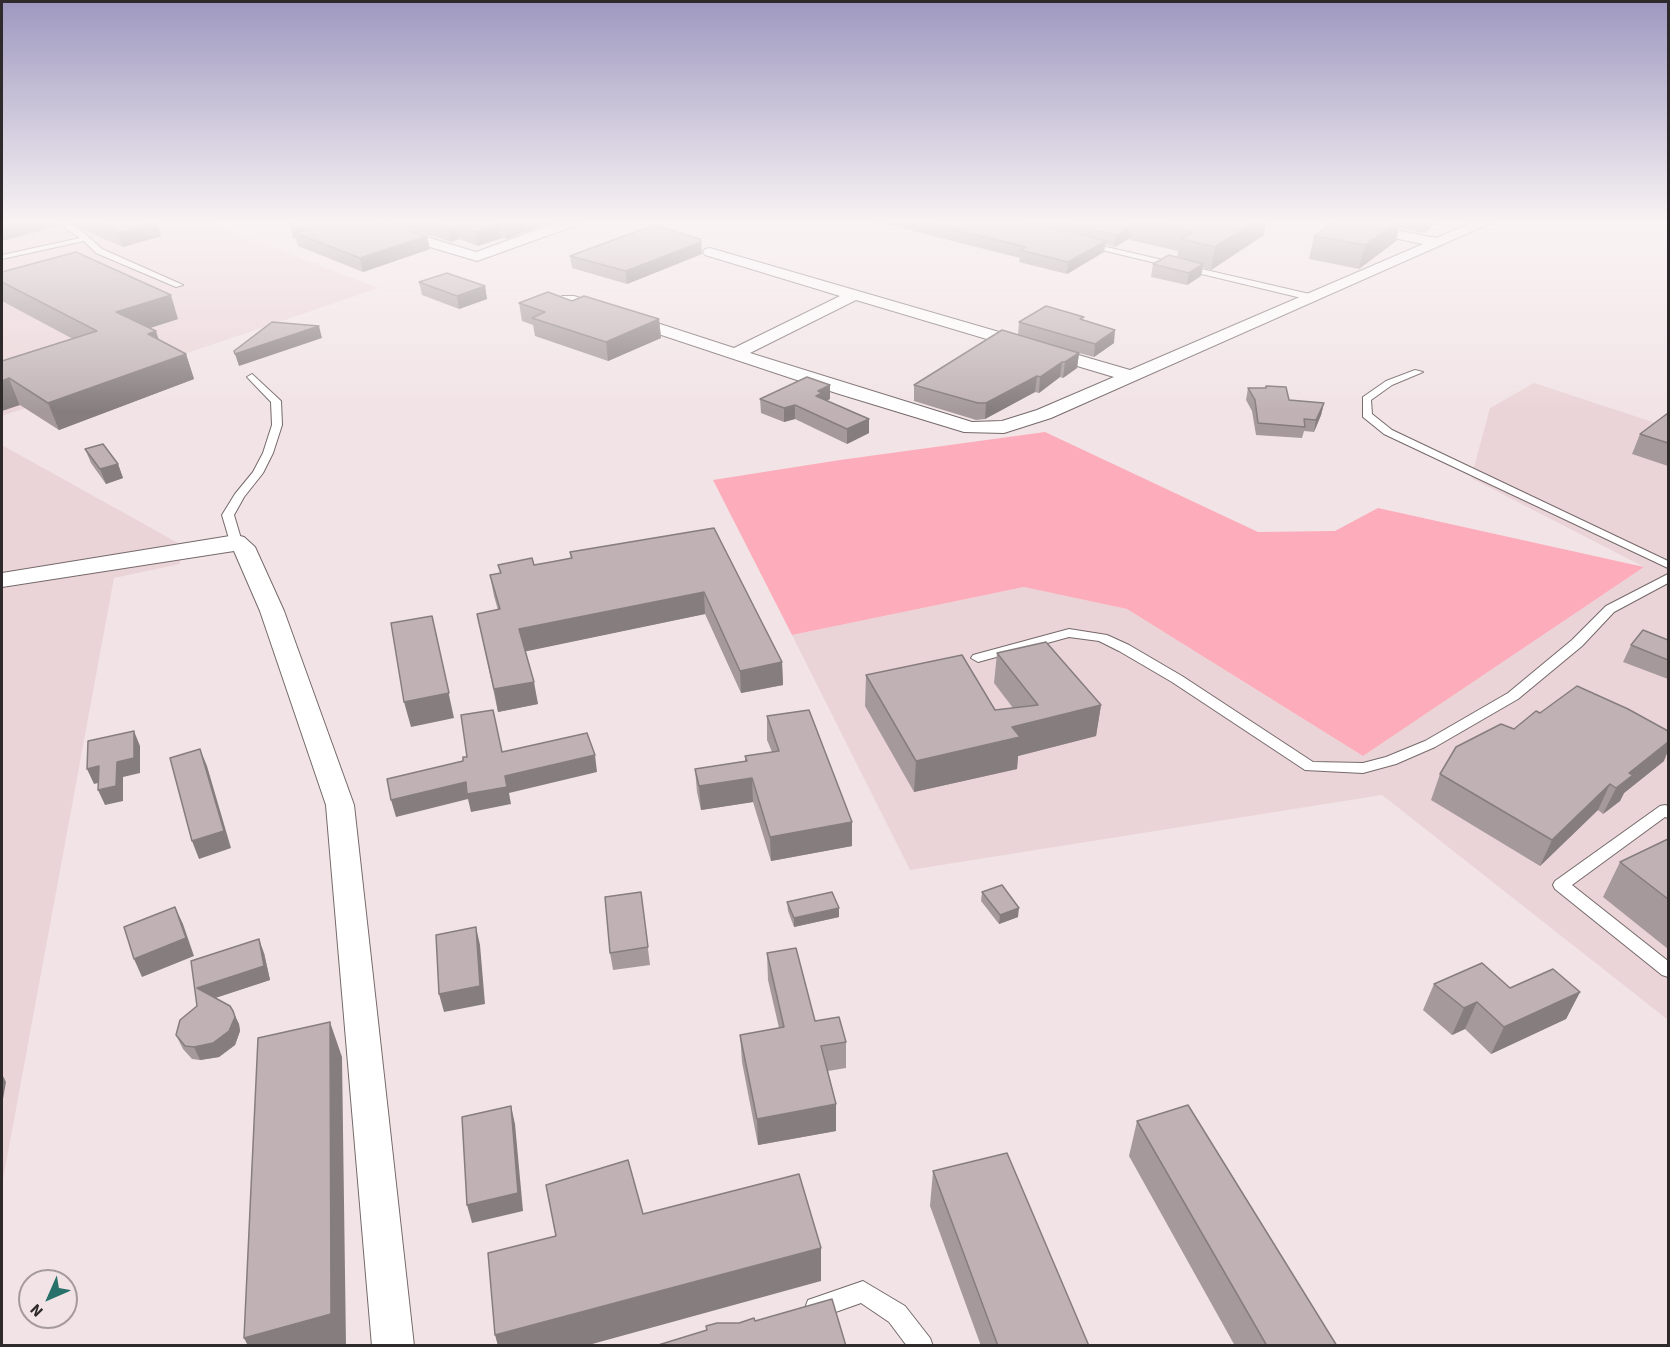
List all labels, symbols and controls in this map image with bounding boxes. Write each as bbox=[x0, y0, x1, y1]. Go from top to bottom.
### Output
north arrow bbox=[18, 1269, 78, 1329]
text: N bbox=[25, 1299, 48, 1322]

